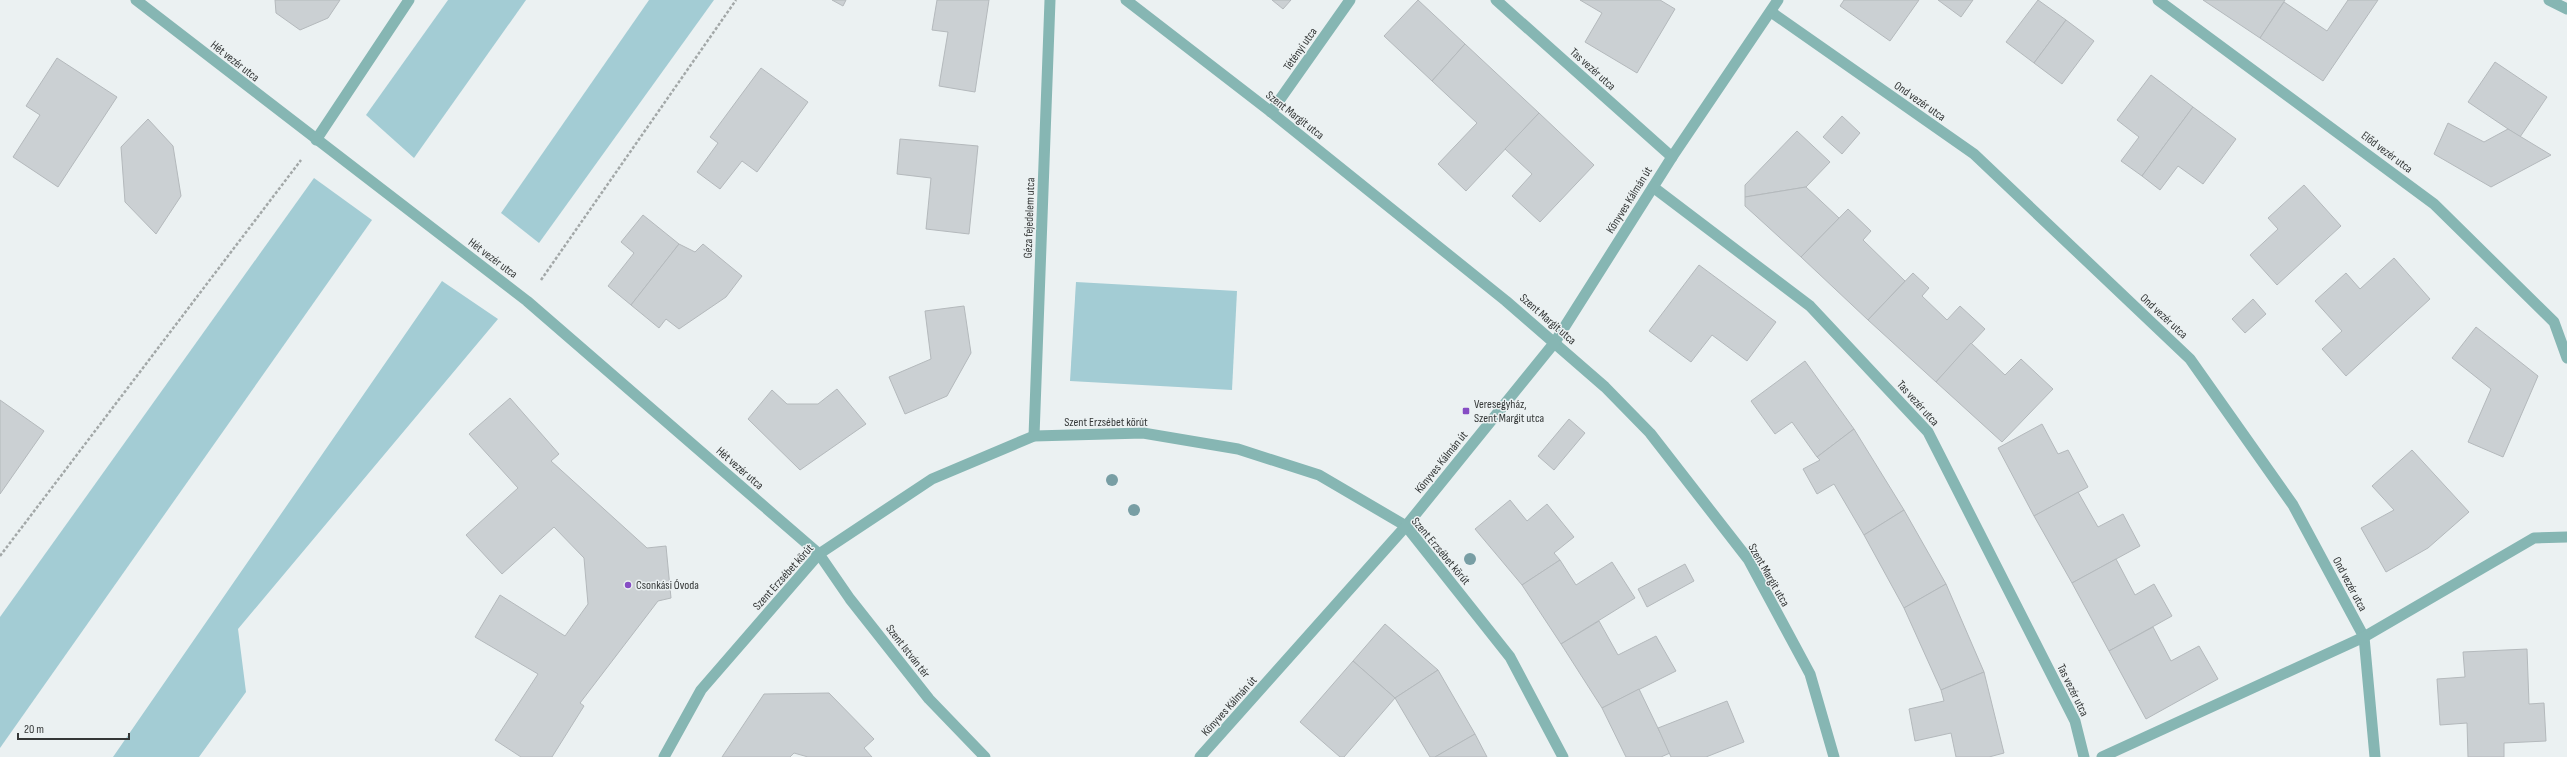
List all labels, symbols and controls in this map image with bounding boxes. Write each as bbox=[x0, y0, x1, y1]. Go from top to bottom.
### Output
street label: Tétényi utca bbox=[1280, 25, 1321, 74]
street label: Hét vezér utca bbox=[207, 38, 262, 85]
street label: Tas vezér utca bbox=[1567, 45, 1619, 94]
street label: Ond vezér utca bbox=[1891, 78, 1949, 125]
street label: Szent Margit utca bbox=[1262, 88, 1327, 143]
street label: Előd vezér utca bbox=[2358, 128, 2416, 177]
street label: Könyves Kálmán út bbox=[1603, 164, 1656, 236]
street label: Géza fejedelem utca bbox=[1021, 177, 1038, 259]
street label: Hét vezér utca bbox=[465, 235, 521, 282]
street label: Szent Margit utca bbox=[1516, 291, 1579, 348]
street label: Ond vezér utca bbox=[2137, 291, 2191, 342]
street label: Tas vezér utca bbox=[1893, 377, 1942, 430]
place label: Veresegyház, Szent Margit utca bbox=[1474, 397, 1545, 426]
marker: Veresegyház, Szent Margit utca bbox=[1461, 406, 1471, 416]
street label: Szent Erzsébet körút bbox=[1064, 415, 1148, 430]
street label: Könyves Kálmán út bbox=[1412, 428, 1471, 496]
street label: Hét vezér utca bbox=[713, 444, 767, 493]
street label: Szent Erzsébet körút bbox=[1408, 515, 1473, 588]
street label: Szent Erzsébet körút bbox=[750, 541, 817, 613]
street label: Szent Margit utca bbox=[1745, 541, 1793, 610]
street label: Ond vezér utca bbox=[2329, 554, 2370, 614]
place label: Csonkási Óvoda bbox=[636, 578, 699, 593]
marker: Csonkási Óvoda bbox=[623, 580, 633, 590]
street label: Szent István tér bbox=[882, 622, 933, 681]
street label: Tas vezér utca bbox=[2053, 662, 2092, 719]
street label: Könyves Kálmán út bbox=[1198, 673, 1261, 740]
scale bar bbox=[18, 715, 129, 741]
text: 20 m bbox=[24, 722, 44, 737]

